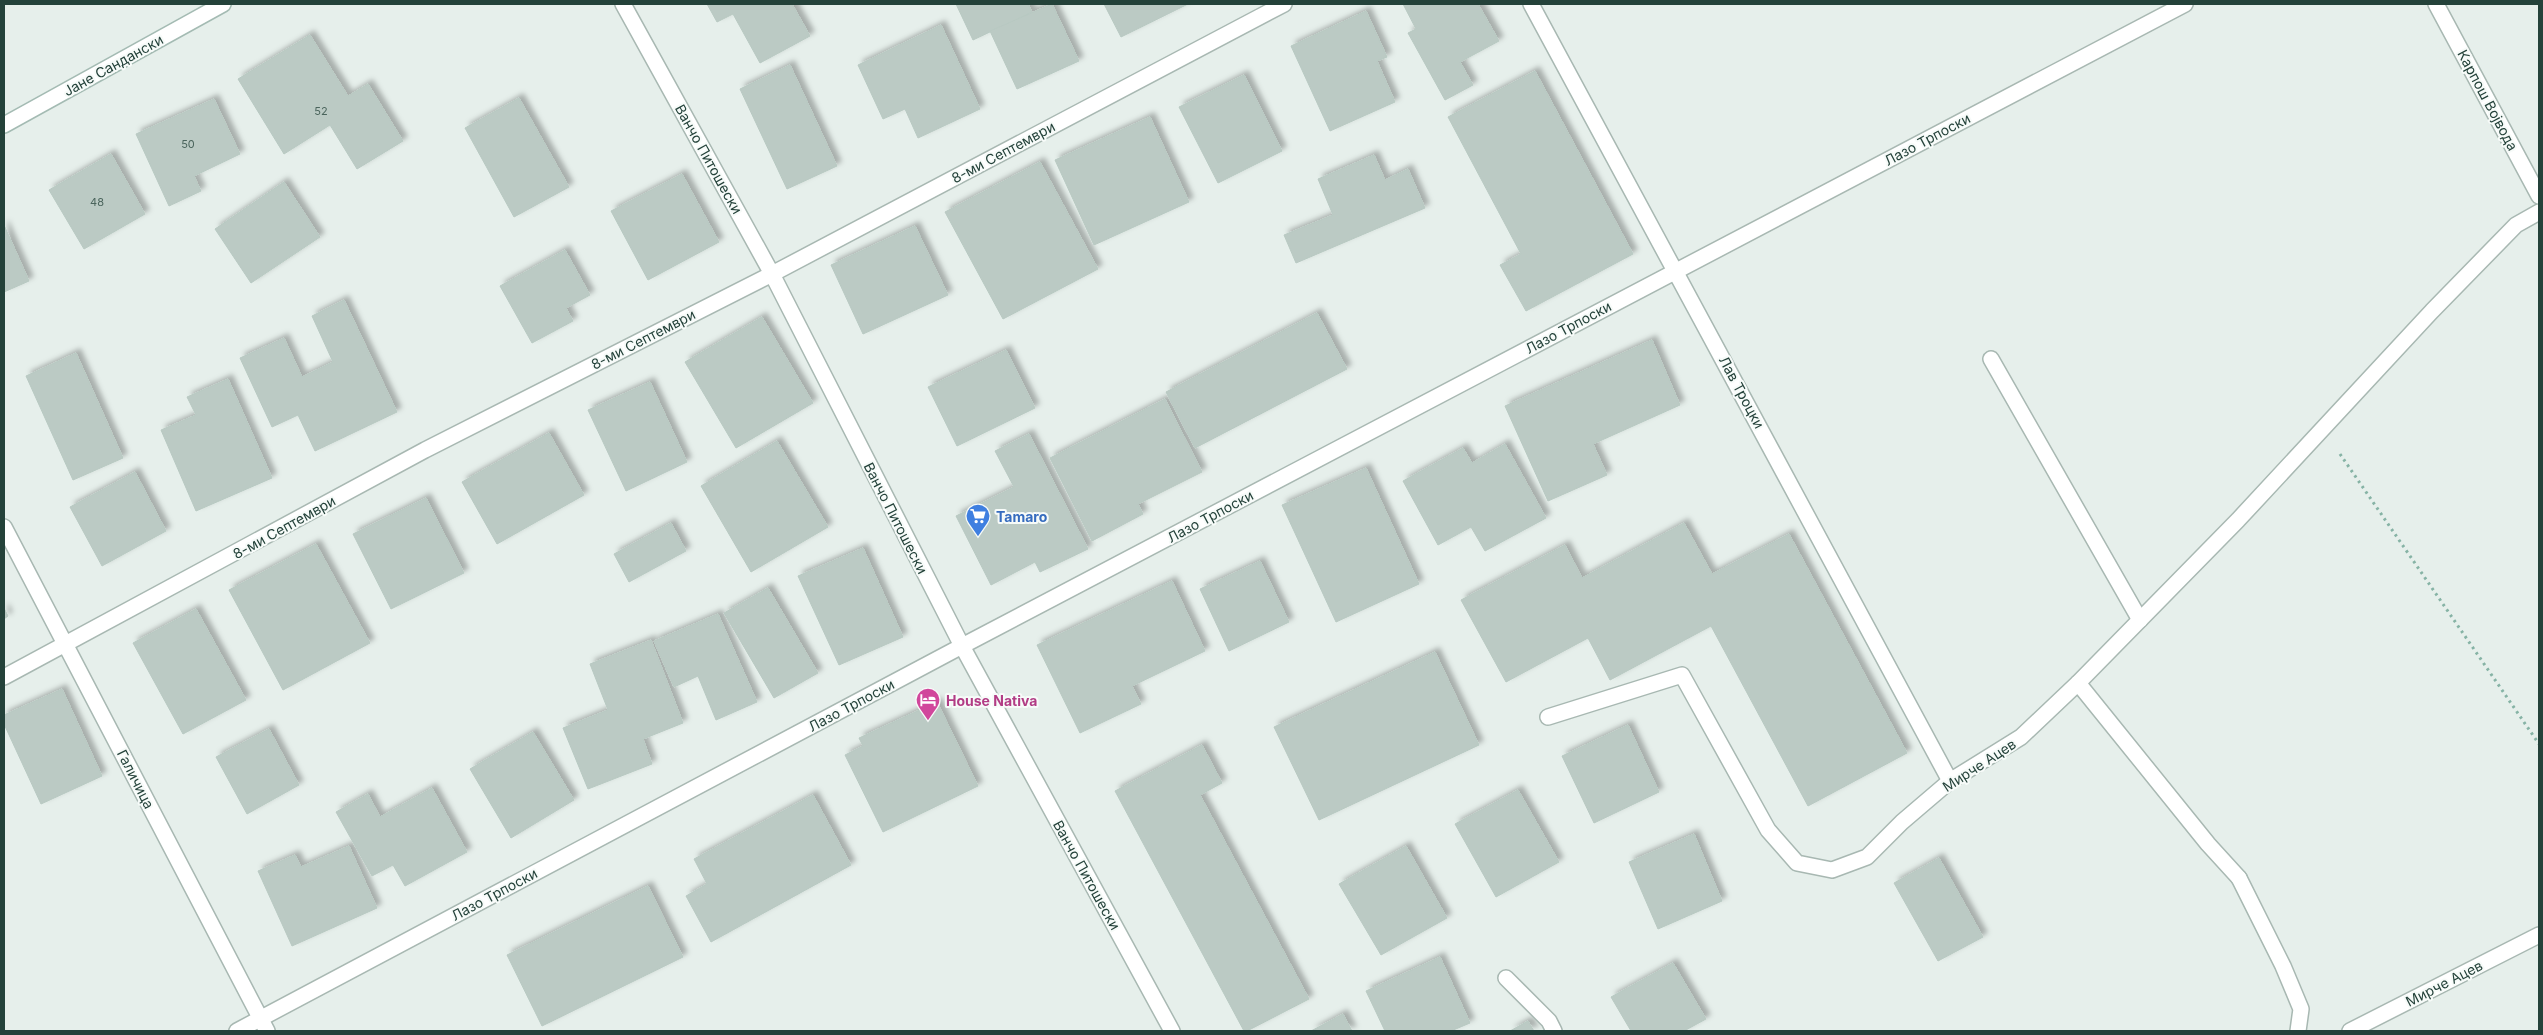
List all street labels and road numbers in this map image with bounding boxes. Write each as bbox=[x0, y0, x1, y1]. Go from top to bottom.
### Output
street label: Јане Сандански bbox=[60, 31, 166, 99]
street label: Карпош Војвода bbox=[2454, 47, 2522, 153]
street label: Ванчо Питошески bbox=[672, 101, 746, 217]
street label: Лазо Трпоски bbox=[1881, 109, 1973, 169]
street label: 8-ми Септември bbox=[948, 118, 1058, 186]
street label: Лазо Трпоски bbox=[1522, 297, 1614, 357]
street label: 8-ми Септември bbox=[588, 305, 698, 373]
street label: Лав Троцки bbox=[1716, 353, 1768, 431]
street label: Ванчо Питошески bbox=[861, 460, 931, 576]
street label: Лазо Трпоски bbox=[1164, 486, 1256, 546]
street label: 8-ми Септември bbox=[230, 492, 338, 562]
street label: Лазо Трпоски bbox=[805, 675, 897, 735]
street label: Мирче Ацев bbox=[1939, 735, 2019, 795]
street label: Галичица bbox=[114, 747, 158, 811]
street label: Ванчо Питошески bbox=[1050, 817, 1124, 933]
street label: Лазо Трпоски bbox=[448, 864, 540, 924]
street label: Мирче Ацев bbox=[2403, 956, 2485, 1010]

